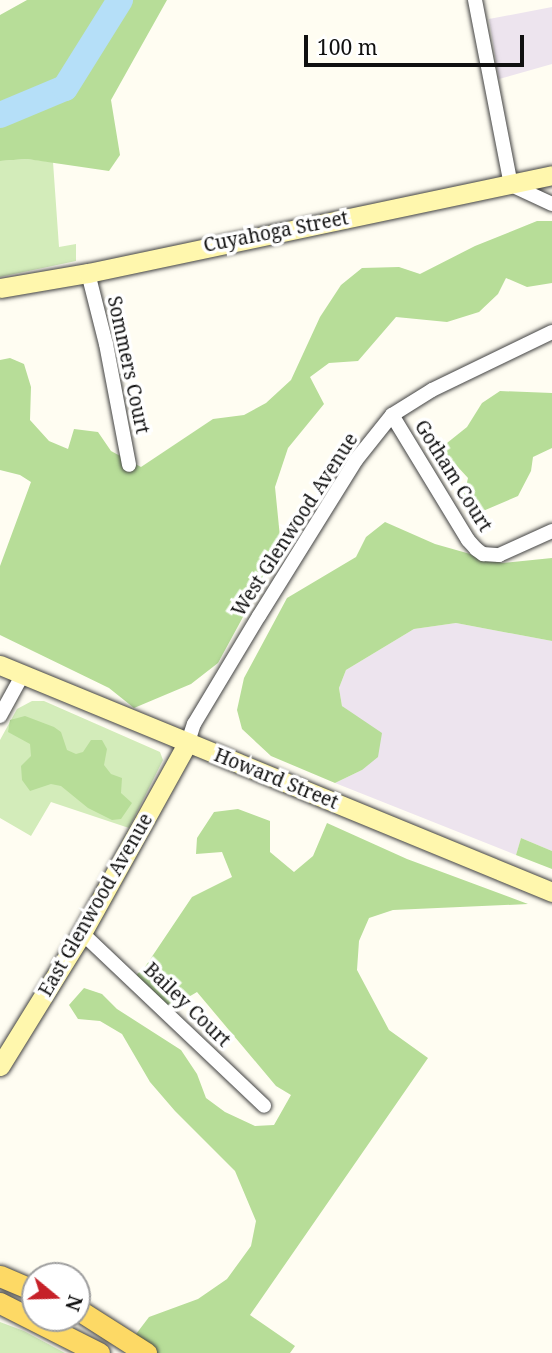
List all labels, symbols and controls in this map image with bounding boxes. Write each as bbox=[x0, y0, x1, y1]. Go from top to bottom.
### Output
scale bar bbox=[307, 21, 528, 65]
text: 100 m bbox=[317, 33, 378, 61]
street label: Cuyahoga Street bbox=[202, 207, 350, 257]
street label: Sommers Court bbox=[102, 294, 154, 436]
street label: Gotham Court bbox=[410, 416, 496, 536]
street label: West Glenwood Avenue bbox=[227, 429, 363, 621]
street label: Howard Street bbox=[211, 744, 341, 814]
street label: East Glenwood Avenue bbox=[34, 809, 158, 1001]
street label: Bailey Court bbox=[139, 958, 235, 1052]
north arrow bbox=[21, 1262, 91, 1332]
text: N bbox=[59, 1292, 89, 1314]

